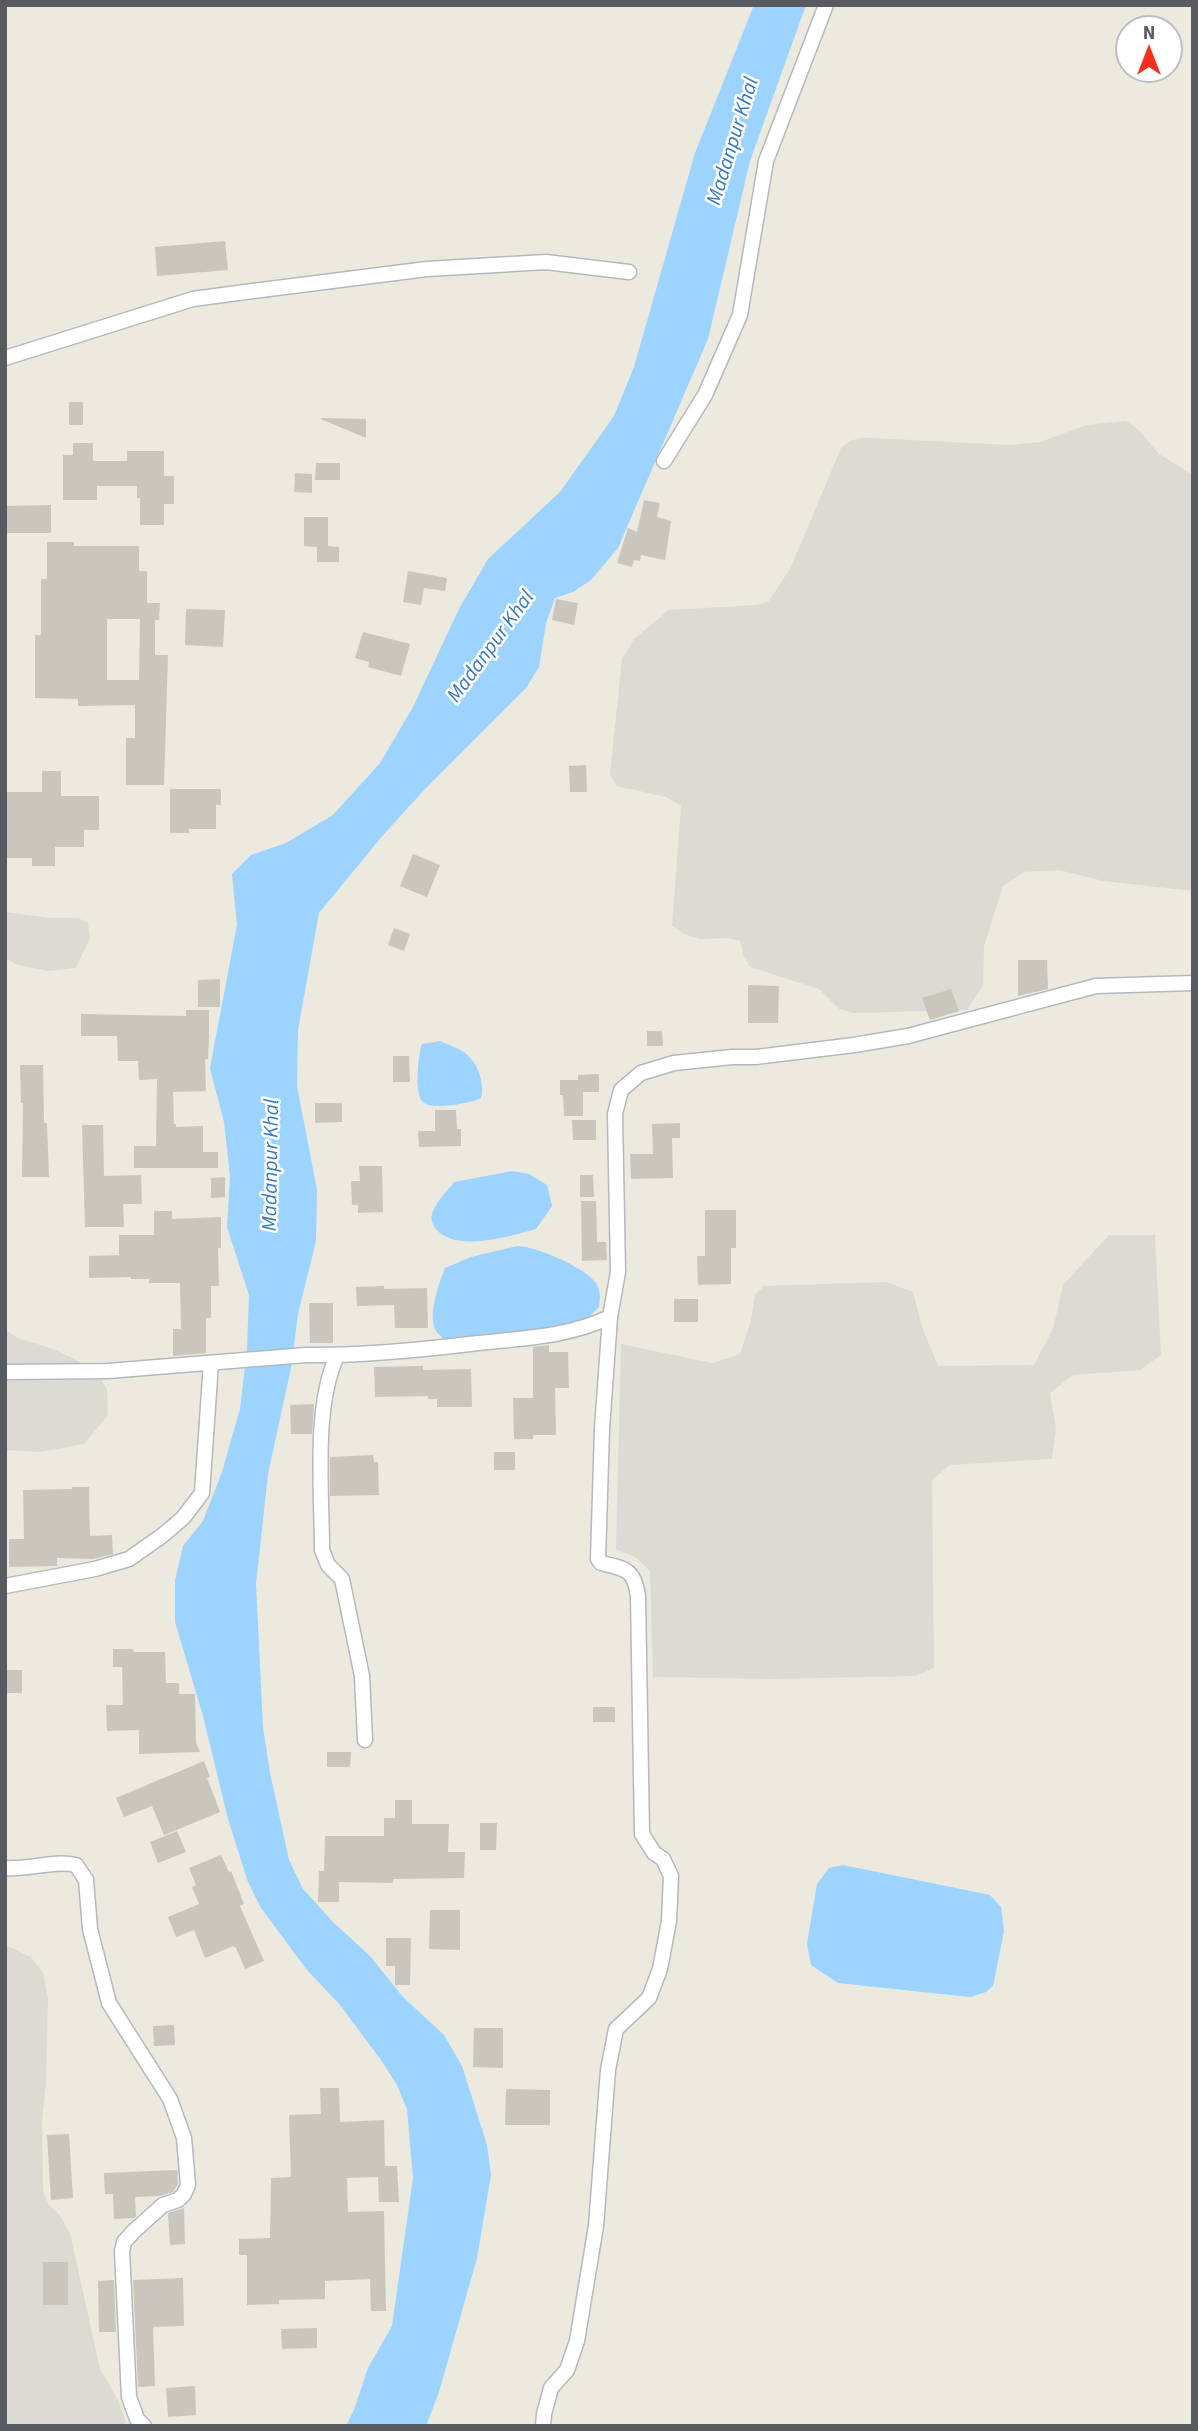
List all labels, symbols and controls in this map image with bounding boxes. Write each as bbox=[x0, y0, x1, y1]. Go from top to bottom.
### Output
north arrow bbox=[1114, 14, 1184, 84]
text: N bbox=[1143, 20, 1155, 47]
water label: Madanpur Khal bbox=[698, 73, 766, 209]
water label: Madanpur Khal bbox=[439, 583, 541, 708]
water label: Madanpur Khal bbox=[254, 1098, 286, 1231]

